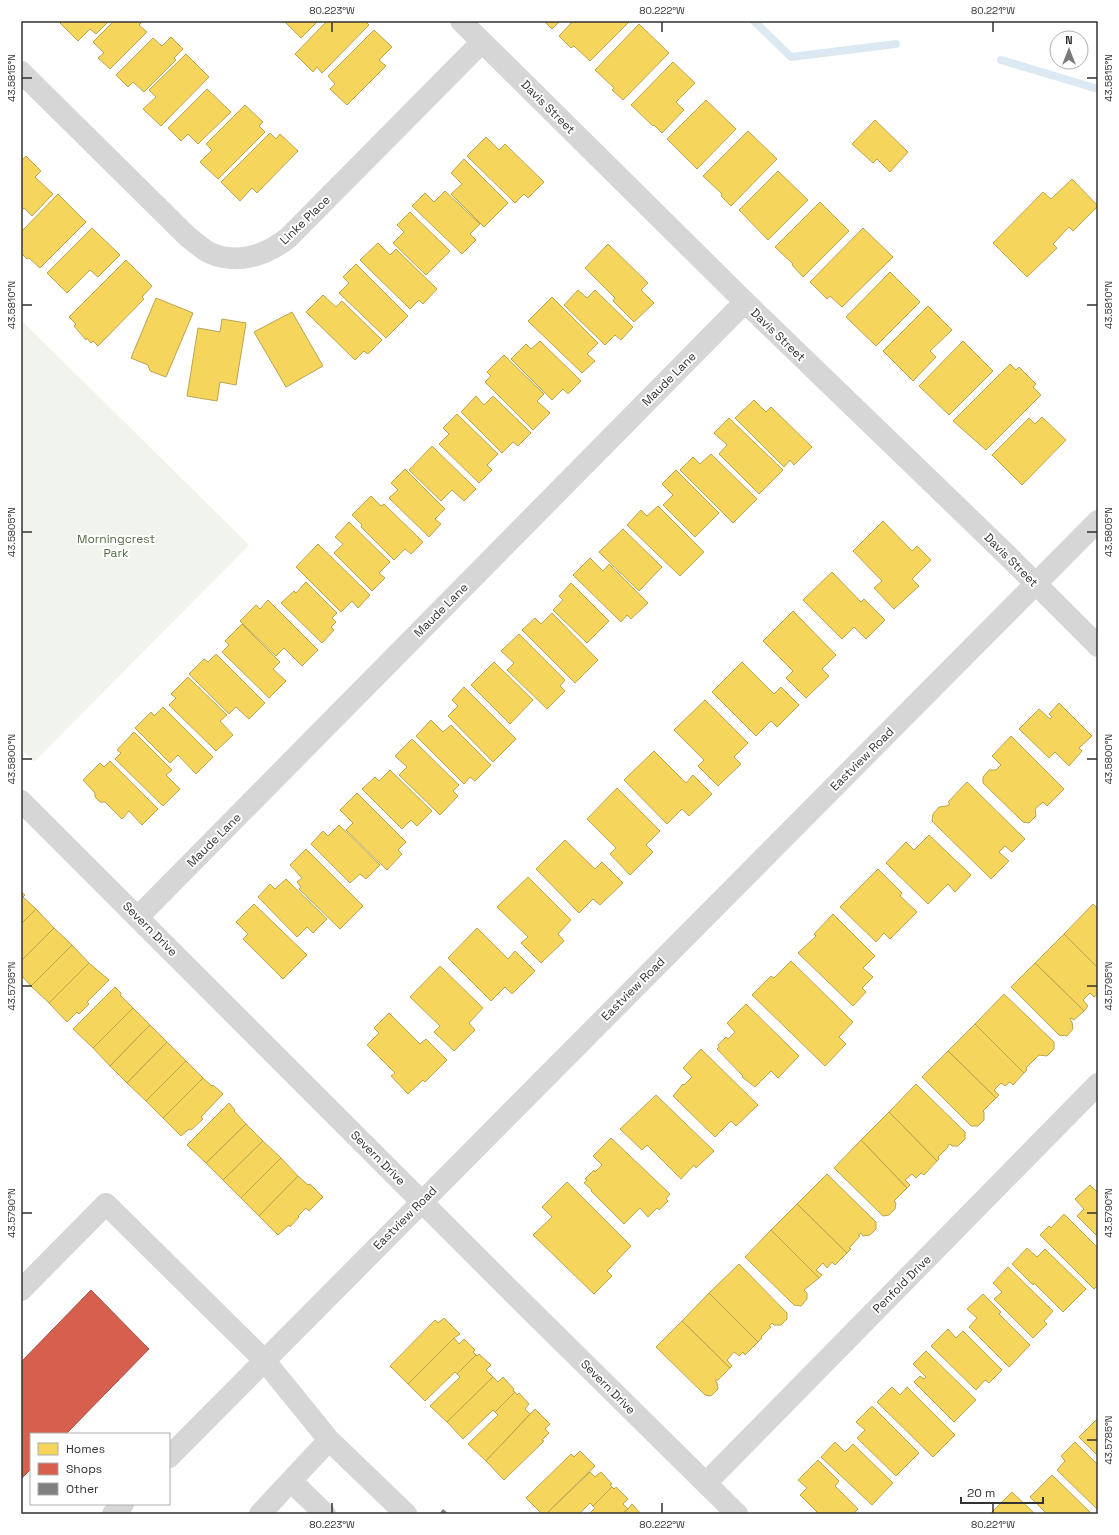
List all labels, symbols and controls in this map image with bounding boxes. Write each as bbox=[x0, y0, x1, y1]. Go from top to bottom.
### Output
text: 80.223°W bbox=[309, 4, 355, 17]
text: 80.222°W bbox=[639, 4, 685, 17]
text: 80.221°W bbox=[971, 4, 1015, 17]
north arrow bbox=[1049, 30, 1089, 70]
text: N bbox=[1065, 33, 1073, 47]
text: 43.5815°N bbox=[5, 54, 18, 102]
text: 43.5815°N bbox=[1102, 54, 1115, 102]
street label: Davis Street bbox=[518, 77, 578, 137]
street label: Linke Place bbox=[276, 192, 334, 248]
text: 43.5810°N bbox=[5, 281, 18, 329]
text: 43.5810°N bbox=[1102, 281, 1115, 329]
street label: Davis Street bbox=[747, 305, 809, 365]
street label: Maude Lane bbox=[638, 348, 700, 410]
text: 43.5805°N bbox=[5, 507, 18, 557]
text: 43.5805°N bbox=[1102, 507, 1115, 557]
street label: Davis Street bbox=[981, 530, 1041, 590]
park label: Morningcrest Park bbox=[77, 531, 155, 561]
street label: Maude Lane bbox=[410, 579, 472, 641]
street label: Eastview Road bbox=[827, 724, 897, 794]
text: 43.5800°N bbox=[5, 734, 18, 784]
text: 43.5800°N bbox=[1102, 734, 1115, 784]
street label: Maude Lane bbox=[183, 809, 245, 871]
street label: Severn Drive bbox=[119, 898, 181, 960]
street label: Eastview Road bbox=[598, 954, 668, 1024]
text: 43.5795°N bbox=[5, 962, 18, 1010]
text: 43.5795°N bbox=[1102, 962, 1115, 1010]
street label: Severn Drive bbox=[347, 1127, 409, 1189]
street label: Eastview Road bbox=[370, 1183, 440, 1253]
text: 43.5790°N bbox=[5, 1188, 18, 1238]
text: 43.5790°N bbox=[1102, 1188, 1115, 1238]
street label: Penfold Drive bbox=[869, 1251, 935, 1317]
street label: Severn Drive bbox=[577, 1356, 639, 1418]
text: 43.5785°N bbox=[1102, 1416, 1115, 1464]
legend bbox=[30, 1433, 170, 1505]
text: Homes bbox=[66, 1441, 105, 1457]
text: Shops bbox=[66, 1461, 102, 1477]
scale bar bbox=[961, 1479, 1043, 1505]
text: Other bbox=[66, 1481, 99, 1497]
text: 20 m bbox=[967, 1485, 995, 1501]
text: 80.223°W bbox=[309, 1518, 355, 1531]
text: 80.222°W bbox=[639, 1518, 685, 1531]
text: 80.221°W bbox=[971, 1518, 1015, 1531]

